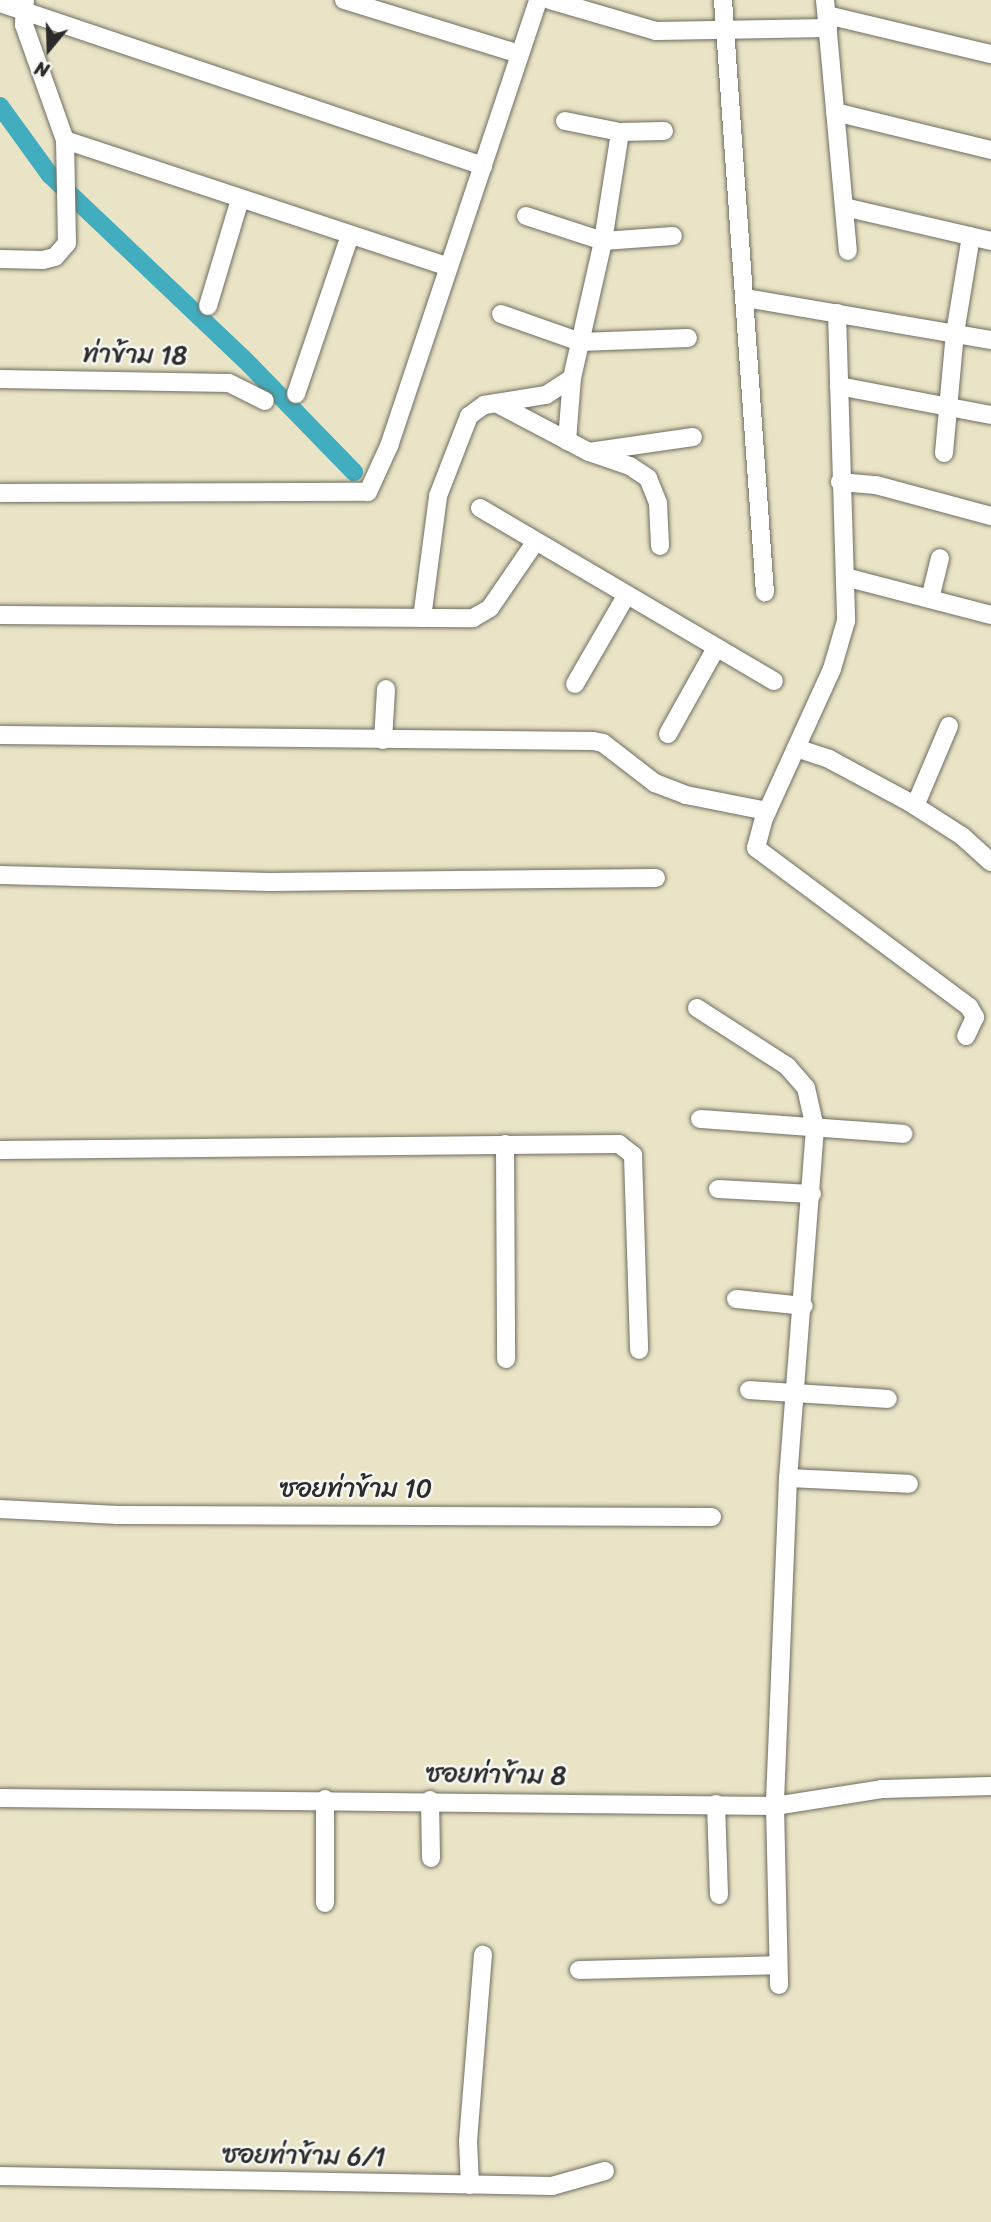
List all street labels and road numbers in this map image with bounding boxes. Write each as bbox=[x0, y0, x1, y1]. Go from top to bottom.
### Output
street label: ท่าข้าม 18 bbox=[82, 338, 188, 372]
street label: ซอยท่าข้าม 10 bbox=[280, 1473, 432, 1505]
street label: ซอยท่าข้าม 8 bbox=[426, 1758, 566, 1792]
street label: ซอยท่าข้าม 6/1 bbox=[222, 2139, 386, 2173]

